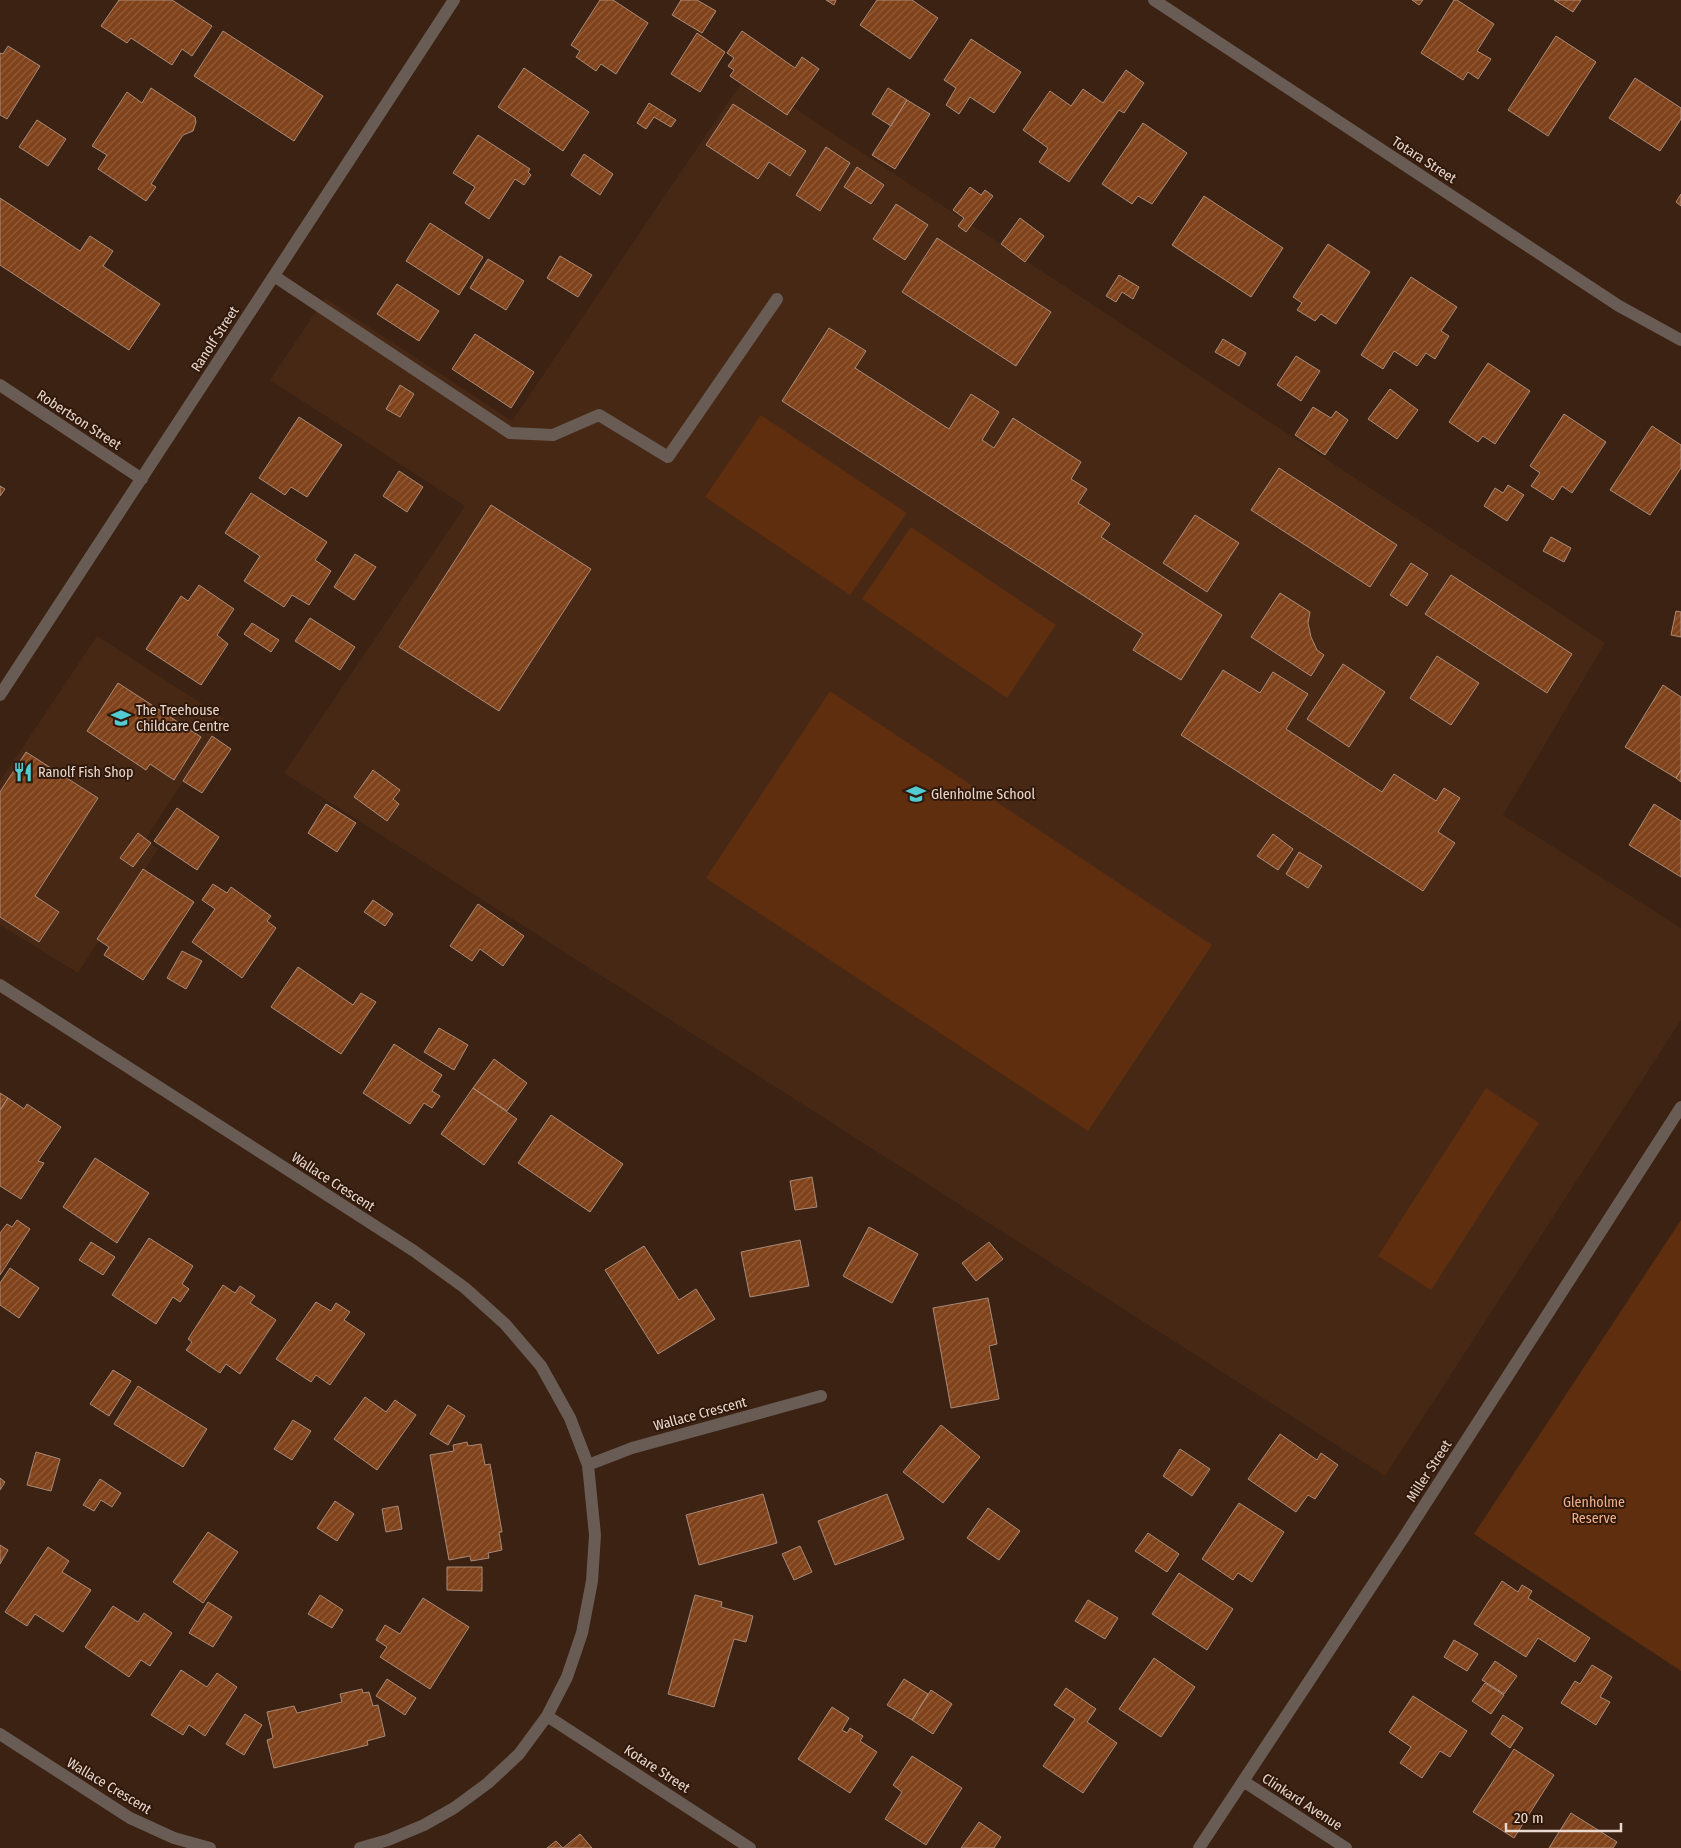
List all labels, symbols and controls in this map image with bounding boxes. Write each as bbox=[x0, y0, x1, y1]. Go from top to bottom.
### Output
street label: Totara Street bbox=[1389, 133, 1460, 187]
street label: Ranolf Street bbox=[188, 303, 243, 375]
street label: Robertson Street bbox=[34, 386, 125, 454]
place label: The Treehouse Childcare Centre bbox=[136, 702, 230, 735]
school or university icon: The Treehouse Childcare Centre bbox=[110, 707, 132, 729]
restaurant icon: Ranolf Fish Shop bbox=[12, 761, 34, 783]
place label: Ranolf Fish Shop bbox=[38, 764, 133, 781]
school or university icon: Glenholme School bbox=[905, 783, 927, 805]
place label: Glenholme School bbox=[931, 786, 1035, 803]
street label: Wallace Crescent bbox=[288, 1149, 378, 1215]
street label: Wallace Crescent bbox=[652, 1393, 749, 1435]
street label: Miller Street bbox=[1403, 1437, 1456, 1505]
park label: Glenholme Reserve bbox=[1563, 1494, 1625, 1527]
street label: Kotare Street bbox=[621, 1741, 693, 1797]
street label: Wallace Crescent bbox=[64, 1754, 155, 1818]
street label: Clinkard Avenue bbox=[1259, 1770, 1345, 1834]
scale bar bbox=[1506, 1800, 1621, 1832]
text: 20 m bbox=[1514, 1809, 1544, 1827]

